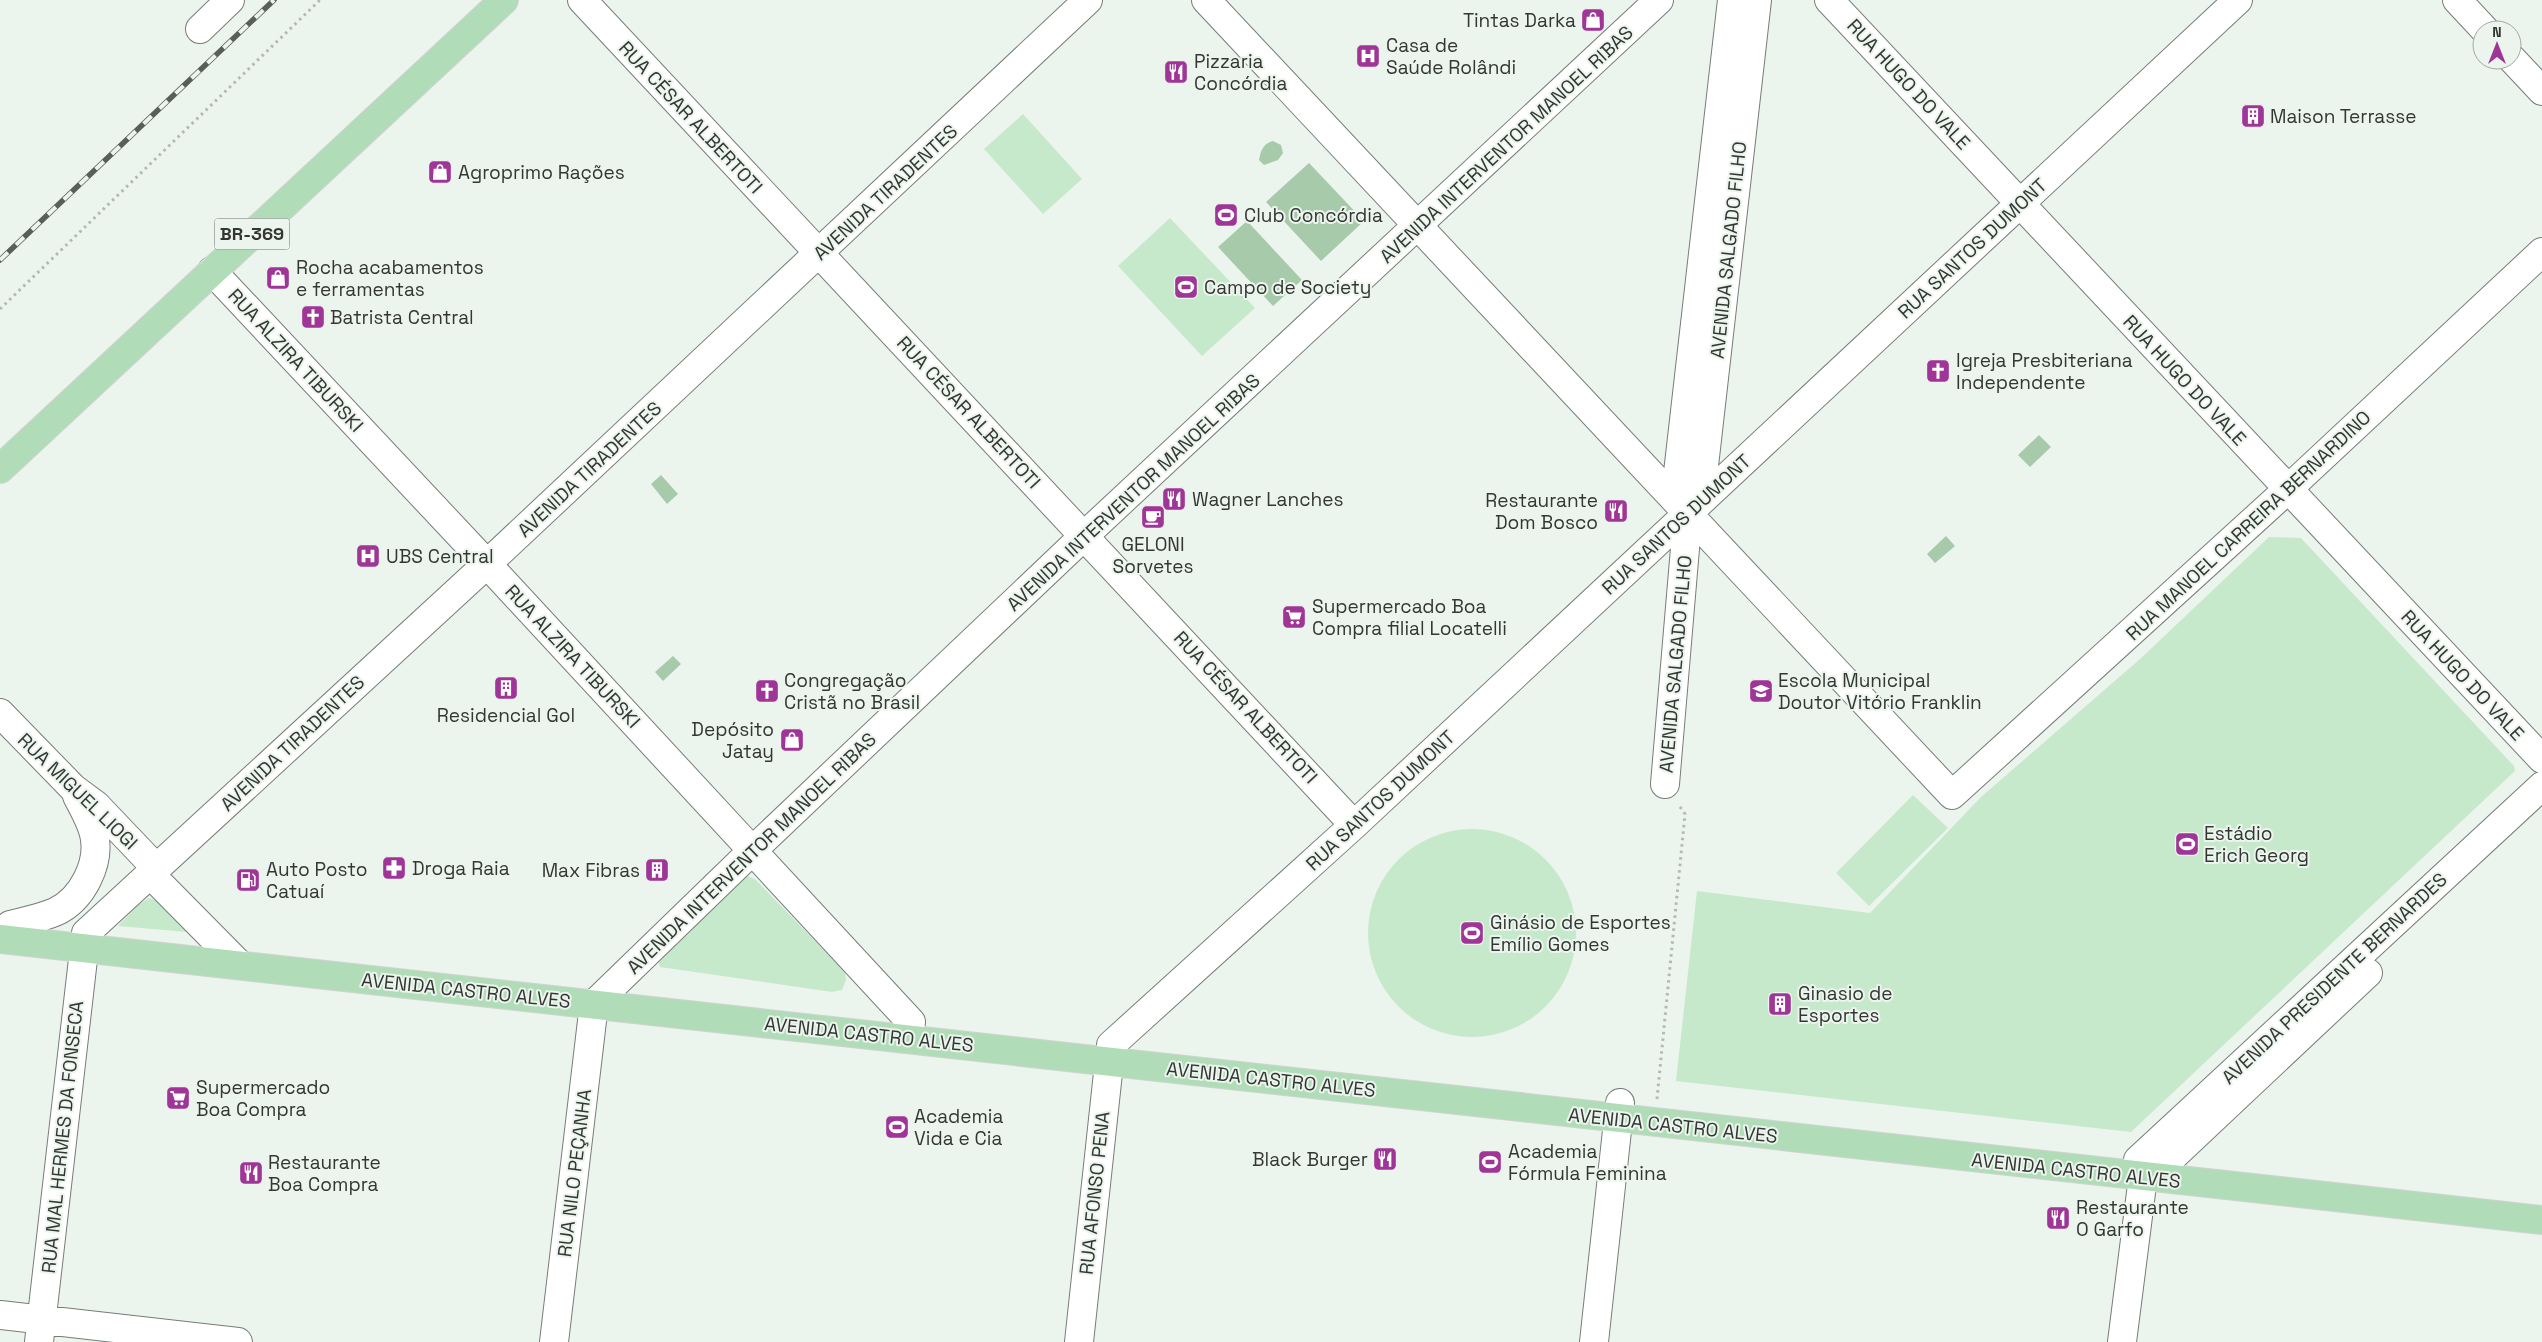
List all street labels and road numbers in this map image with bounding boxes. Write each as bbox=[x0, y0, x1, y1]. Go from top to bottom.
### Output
street label: RUA HUGO DO VALE bbox=[1842, 14, 1976, 155]
street label: AVENIDA INTERVENTOR MANOEL RIBAS bbox=[1374, 20, 1638, 269]
street label: RUA CÉSAR ALBERTOTI bbox=[613, 36, 768, 199]
street label: AVENIDA TIRADENTES bbox=[808, 119, 963, 266]
street label: AVENIDA SALGADO FILHO bbox=[1705, 140, 1752, 360]
street label: RUA SANTOS DUMONT bbox=[1892, 173, 2052, 324]
road number: BR-369 bbox=[214, 218, 290, 250]
street label: RUA ALZIRA TIBURSKI bbox=[223, 283, 369, 437]
street label: RUA HUGO DO VALE bbox=[2118, 310, 2252, 451]
street label: RUA CÉSAR ALBERTOTI bbox=[891, 331, 1046, 494]
street label: AVENIDA INTERVENTOR MANOEL RIBAS bbox=[1001, 368, 1265, 617]
street label: AVENIDA TIRADENTES bbox=[512, 396, 667, 543]
street label: RUA MANOEL CARREIRA BERNARDINO bbox=[2120, 405, 2376, 646]
street label: RUA SANTOS DUMONT bbox=[1596, 449, 1756, 600]
street label: AVENIDA SALGADO FILHO bbox=[1654, 554, 1697, 774]
street label: RUA ALZIRA TIBURSKI bbox=[500, 579, 646, 733]
street label: RUA HUGO DO VALE bbox=[2396, 605, 2530, 746]
street label: RUA CÉSAR ALBERTOTI bbox=[1168, 626, 1323, 789]
street label: AVENIDA TIRADENTES bbox=[215, 670, 370, 817]
street label: RUA SANTOS DUMONT bbox=[1300, 725, 1460, 876]
street label: AVENIDA INTERVENTOR MANOEL RIBAS bbox=[621, 727, 881, 980]
street label: RUA MIGUEL LIOGI bbox=[12, 728, 143, 855]
street label: AVENIDA PRESIDENTE BERNARDES bbox=[2216, 867, 2452, 1090]
street label: AVENIDA CASTRO ALVES bbox=[360, 967, 572, 1014]
street label: RUA MAL HERMES DA FONSECA bbox=[36, 1000, 89, 1275]
street label: AVENIDA CASTRO ALVES bbox=[763, 1011, 975, 1058]
street label: AVENIDA CASTRO ALVES bbox=[1165, 1056, 1377, 1103]
street label: RUA NILO PEÇANHA bbox=[552, 1088, 597, 1258]
street label: AVENIDA CASTRO ALVES bbox=[1567, 1102, 1779, 1149]
street label: RUA AFONSO PENA bbox=[1073, 1110, 1116, 1276]
street label: AVENIDA CASTRO ALVES bbox=[1970, 1147, 2182, 1194]

